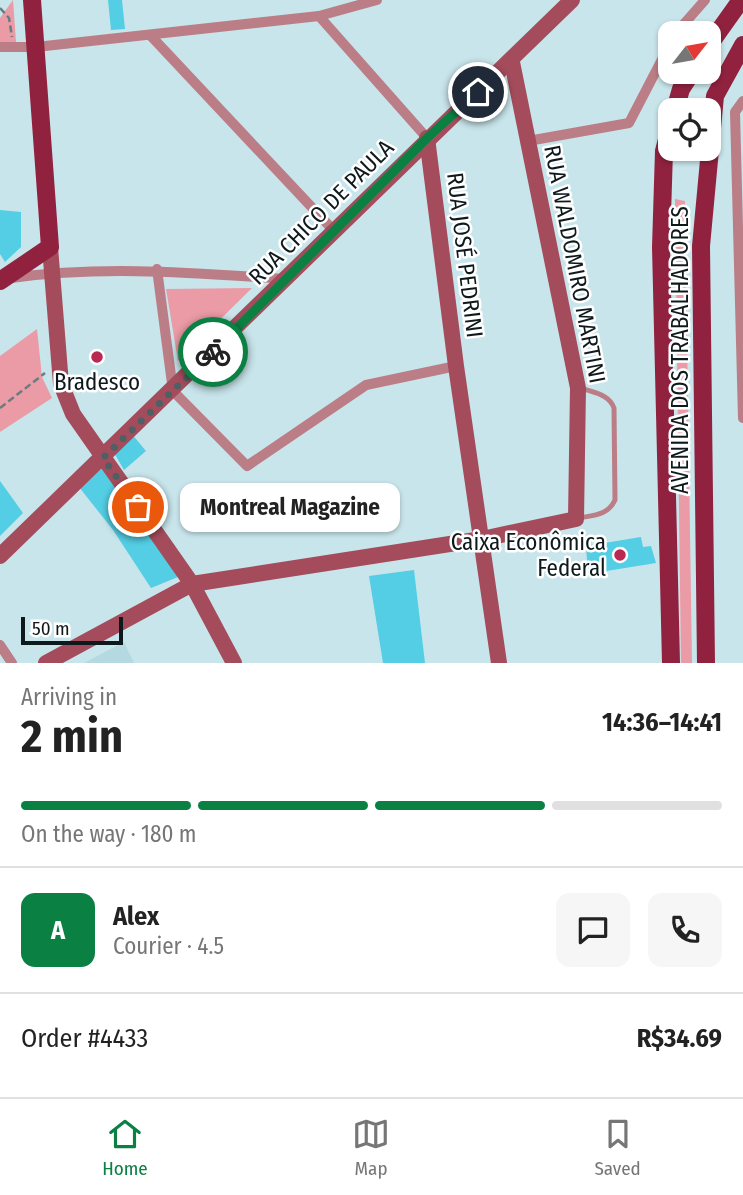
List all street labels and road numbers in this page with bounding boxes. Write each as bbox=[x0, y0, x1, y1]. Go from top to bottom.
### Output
street label: RUA CHICO DE PAULA bbox=[243, 134, 399, 290]
street label: RUA WALDOMIRO MARTINI bbox=[538, 143, 612, 385]
street label: RUA JOSÉ PEDRINI bbox=[441, 171, 490, 339]
street label: AVENIDA DOS TRABALHADORES bbox=[666, 206, 694, 494]

